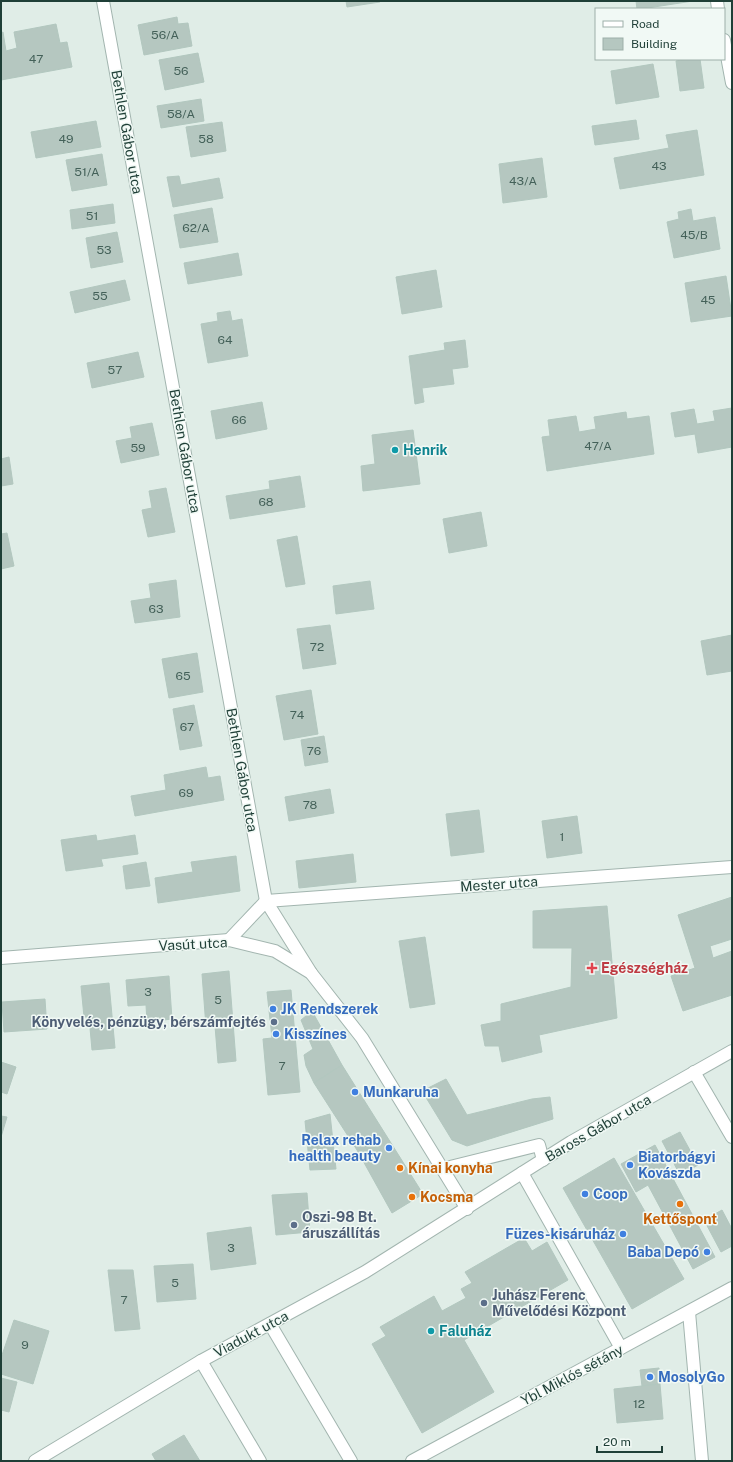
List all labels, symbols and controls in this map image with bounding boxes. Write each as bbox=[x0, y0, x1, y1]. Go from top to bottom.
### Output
legend bbox=[595, 8, 725, 60]
text: Road bbox=[631, 17, 659, 31]
house number: 56/A bbox=[151, 28, 179, 42]
text: Building bbox=[631, 37, 677, 51]
house number: 47 bbox=[29, 52, 43, 66]
house number: 56 bbox=[173, 64, 189, 78]
street label: Bethlen Gábor utca bbox=[108, 69, 146, 195]
house number: 58/A bbox=[167, 107, 196, 121]
house number: 49 bbox=[58, 132, 74, 146]
house number: 58 bbox=[198, 132, 214, 146]
house number: 43 bbox=[651, 159, 667, 173]
house number: 51/A bbox=[74, 165, 100, 179]
house number: 43/A bbox=[509, 174, 537, 188]
house number: 51 bbox=[86, 209, 98, 223]
house number: 62/A bbox=[182, 221, 210, 235]
house number: 45/B bbox=[680, 228, 708, 242]
house number: 53 bbox=[96, 243, 112, 257]
house number: 55 bbox=[92, 289, 108, 303]
house number: 45 bbox=[700, 293, 716, 307]
house number: 64 bbox=[218, 333, 233, 347]
house number: 57 bbox=[108, 363, 122, 377]
street label: Bethlen Gábor utca bbox=[166, 388, 204, 514]
house number: 66 bbox=[232, 413, 246, 427]
house number: 47/A bbox=[584, 439, 612, 453]
house number: 59 bbox=[130, 441, 146, 455]
place label: Henrik bbox=[403, 442, 448, 458]
marker: Henrik bbox=[390, 445, 400, 455]
house number: 68 bbox=[258, 495, 274, 509]
house number: 63 bbox=[149, 602, 163, 616]
house number: 72 bbox=[310, 640, 324, 654]
house number: 65 bbox=[175, 669, 191, 683]
street label: Bethlen Gábor utca bbox=[223, 707, 261, 833]
house number: 74 bbox=[290, 708, 305, 722]
house number: 67 bbox=[180, 720, 194, 734]
house number: 76 bbox=[307, 744, 321, 758]
house number: 69 bbox=[179, 786, 193, 800]
house number: 78 bbox=[303, 798, 318, 812]
house number: 1 bbox=[560, 830, 564, 844]
street label: Mester utca bbox=[460, 873, 538, 895]
street label: Vasút utca bbox=[158, 934, 228, 954]
place label: Egészségház bbox=[601, 960, 688, 976]
marker: Egészségház bbox=[586, 962, 598, 974]
house number: 3 bbox=[144, 985, 152, 999]
house number: 5 bbox=[214, 993, 222, 1007]
place label: JK Rendszerek bbox=[281, 1001, 378, 1017]
marker: JK Rendszerek bbox=[268, 1004, 278, 1014]
place label: Könyvelés, pénzügy, bérszámfejtés bbox=[32, 1014, 266, 1030]
marker: Könyvelés, pénzügy, bérszámfejtés bbox=[269, 1017, 279, 1027]
place label: Kisszínes bbox=[284, 1026, 347, 1042]
marker: Kisszínes bbox=[271, 1029, 281, 1039]
house number: 7 bbox=[278, 1059, 286, 1073]
place label: Munkaruha bbox=[363, 1084, 439, 1100]
marker: Munkaruha bbox=[350, 1087, 360, 1097]
street label: Baross Gábor utca bbox=[542, 1091, 654, 1165]
place label: Relax rehab health beauty bbox=[289, 1132, 381, 1164]
marker: Relax rehab health beauty bbox=[384, 1143, 394, 1153]
place label: Biatorbágyi Kovászda bbox=[638, 1149, 715, 1181]
place label: Kínai konyha bbox=[408, 1160, 493, 1176]
marker: Biatorbágyi Kovászda bbox=[625, 1160, 635, 1170]
marker: Kínai konyha bbox=[395, 1163, 405, 1173]
place label: Coop bbox=[593, 1186, 628, 1202]
place label: Kocsma bbox=[420, 1189, 473, 1205]
marker: Coop bbox=[580, 1189, 590, 1199]
marker: Kocsma bbox=[407, 1192, 417, 1202]
marker: Kettőspont bbox=[675, 1199, 685, 1209]
place label: Oszi-98 Bt. áruszállítás bbox=[302, 1209, 380, 1241]
place label: Kettőspont bbox=[643, 1211, 717, 1227]
marker: Oszi-98 Bt. áruszállítás bbox=[289, 1220, 299, 1230]
place label: Füzes-kisáruház bbox=[505, 1226, 615, 1242]
marker: Füzes-kisáruház bbox=[618, 1229, 628, 1239]
house number: 3 bbox=[227, 1241, 235, 1255]
place label: Baba Depó bbox=[627, 1244, 699, 1260]
marker: Baba Depó bbox=[702, 1247, 712, 1257]
house number: 5 bbox=[171, 1276, 179, 1290]
place label: Juhász Ferenc Művelődési Központ bbox=[492, 1287, 626, 1319]
house number: 7 bbox=[120, 1293, 128, 1307]
marker: Juhász Ferenc Művelődési Központ bbox=[479, 1298, 489, 1308]
street label: Viadukt utca bbox=[211, 1308, 291, 1360]
place label: Faluház bbox=[439, 1323, 491, 1339]
marker: Faluház bbox=[426, 1326, 436, 1336]
house number: 9 bbox=[21, 1338, 29, 1352]
street label: Ybl Miklós sétány bbox=[518, 1341, 626, 1409]
place label: MosolyGo bbox=[658, 1369, 725, 1385]
marker: MosolyGo bbox=[645, 1372, 655, 1382]
house number: 12 bbox=[633, 1397, 645, 1411]
scale bar bbox=[597, 1428, 662, 1454]
text: 20 m bbox=[603, 1435, 631, 1449]

